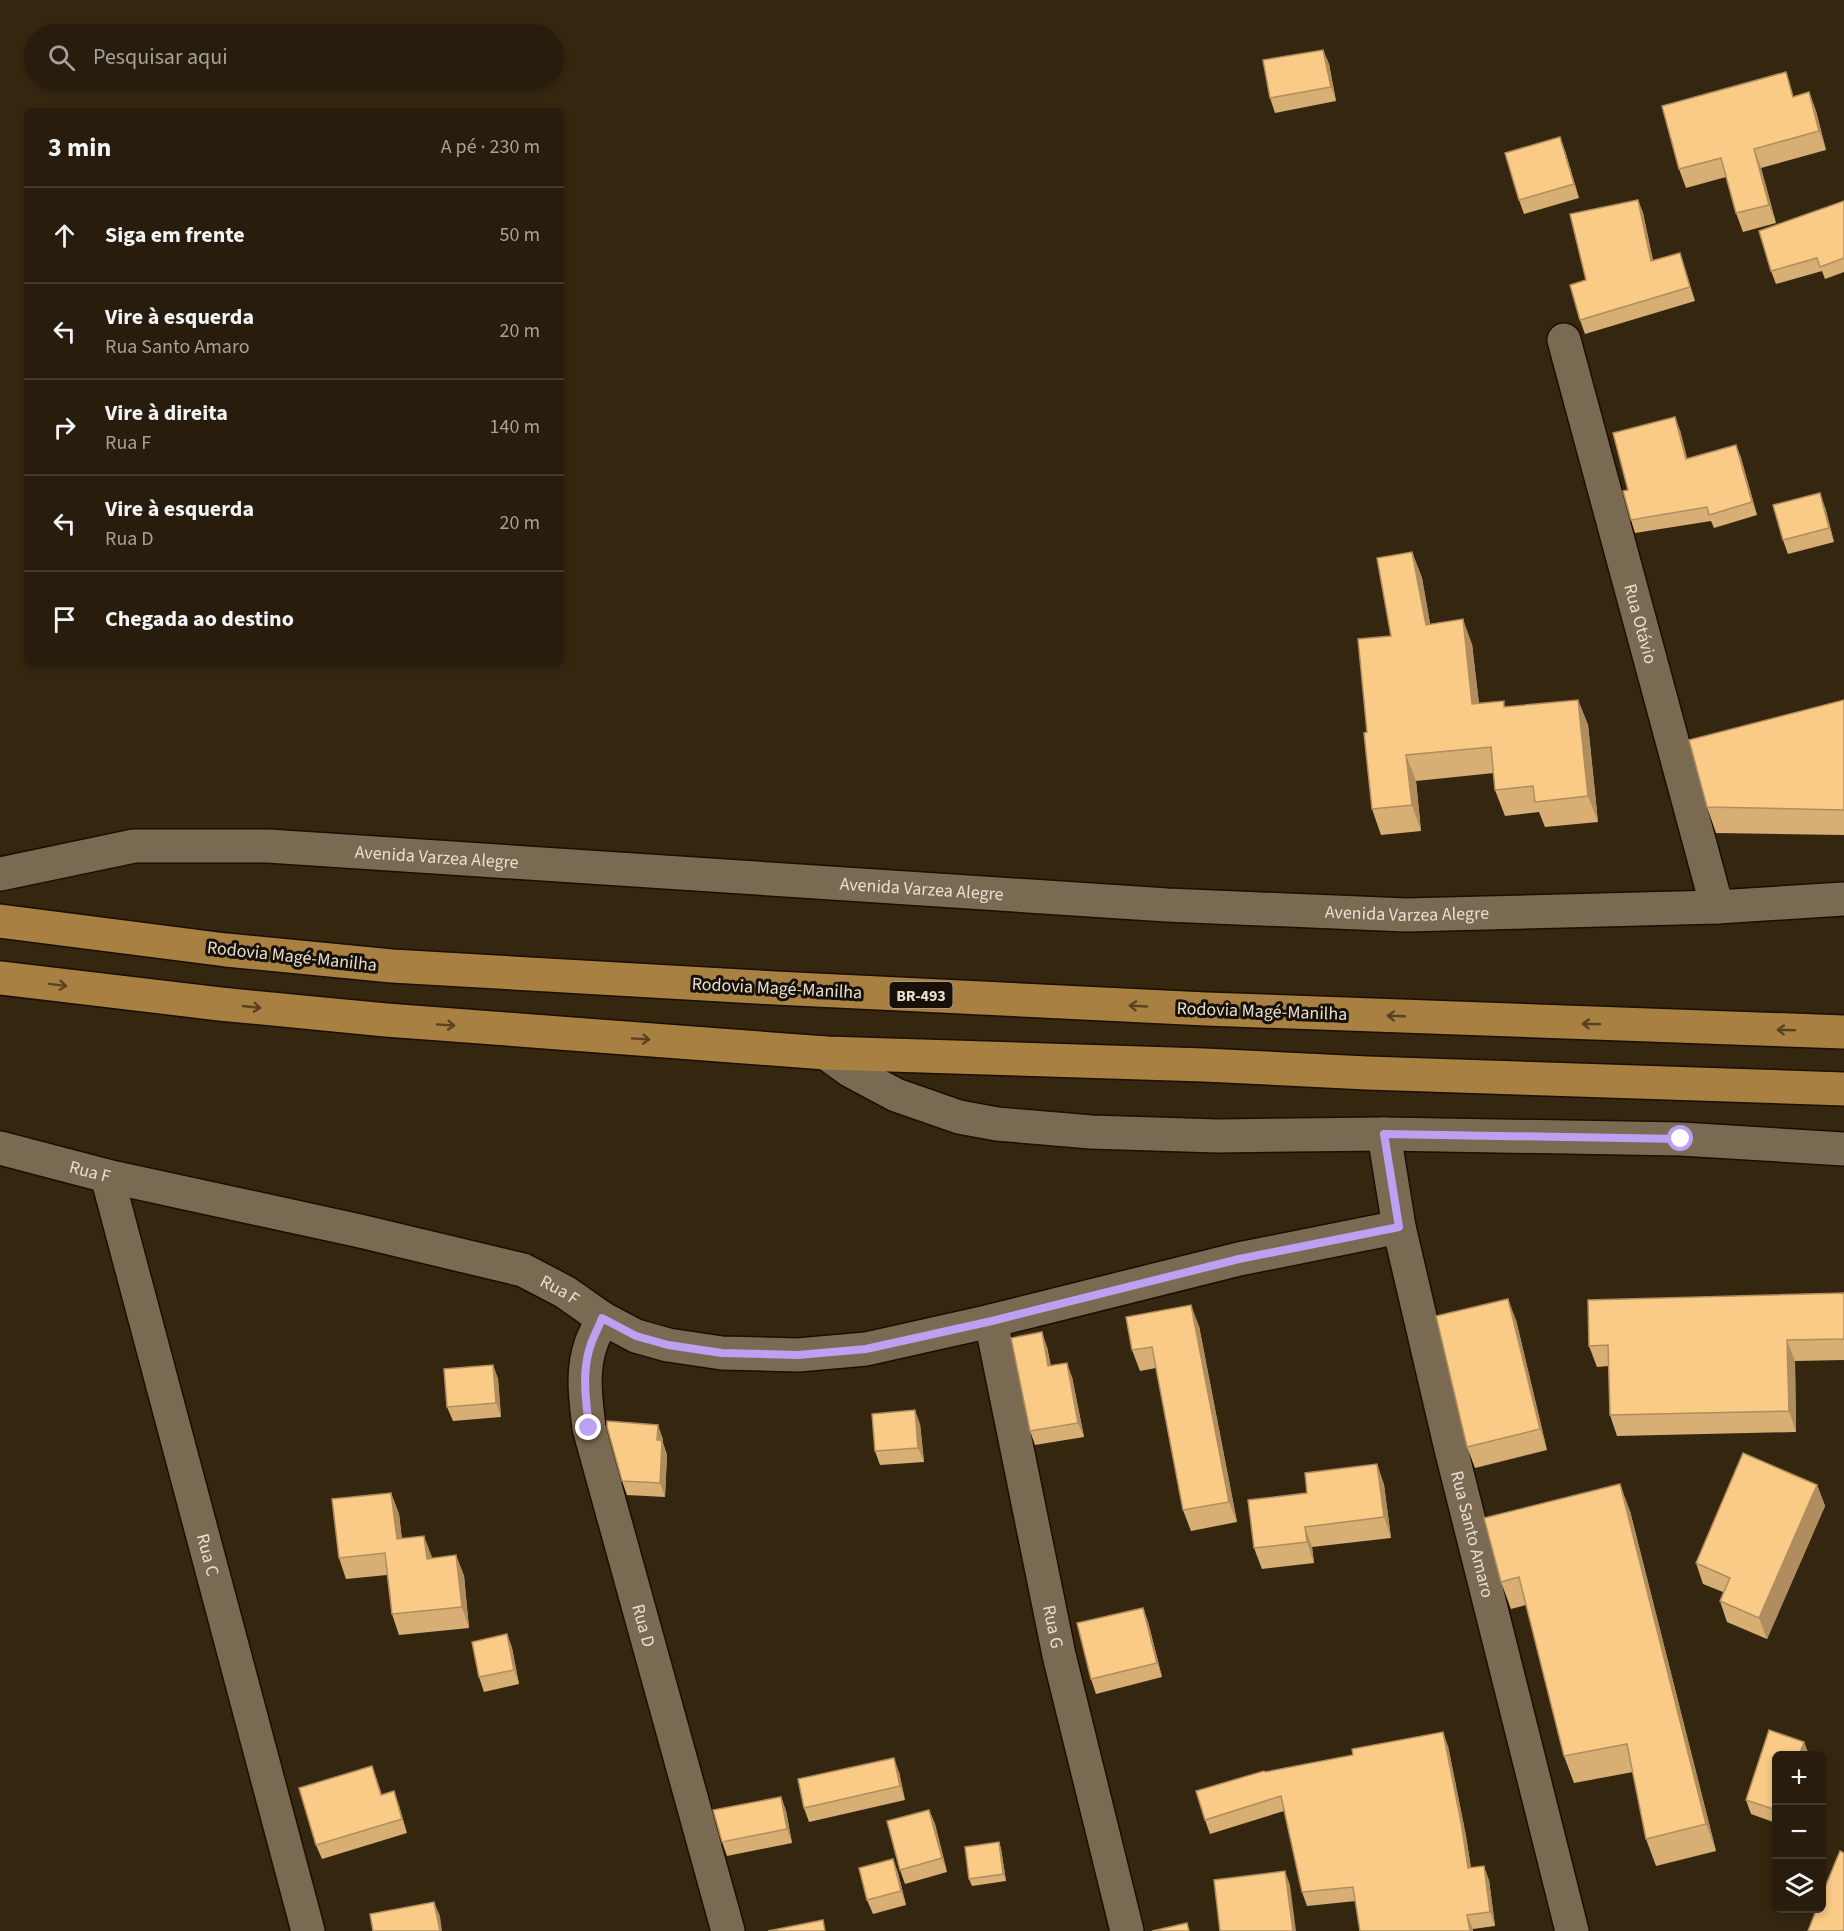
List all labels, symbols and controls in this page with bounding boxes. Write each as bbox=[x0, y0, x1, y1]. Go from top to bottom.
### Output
search box bbox=[24, 24, 564, 90]
icon: search bbox=[45, 41, 78, 74]
text: Pesquisar aqui bbox=[93, 41, 228, 73]
text: 3 min bbox=[48, 129, 111, 166]
text: A pé · 230 m bbox=[441, 133, 540, 161]
icon: ahead bbox=[48, 219, 81, 252]
text: Siga em frente bbox=[105, 219, 245, 251]
text: 50 m bbox=[500, 221, 540, 249]
text: Vire à esquerda bbox=[105, 301, 254, 333]
icon: left bbox=[48, 315, 81, 348]
text: 20 m bbox=[500, 317, 540, 345]
text: Rua Santo Amaro bbox=[105, 333, 249, 361]
text: Vire à direita bbox=[105, 397, 228, 429]
icon: right bbox=[48, 411, 81, 444]
text: 140 m bbox=[490, 413, 540, 441]
text: Rua F bbox=[105, 429, 151, 457]
text: Vire à esquerda bbox=[105, 493, 254, 525]
icon: left bbox=[48, 507, 81, 540]
text: 20 m bbox=[500, 509, 540, 537]
text: Rua D bbox=[105, 525, 154, 553]
street label: Rua Otávio bbox=[1617, 581, 1663, 667]
icon: arrive bbox=[48, 603, 81, 636]
text: Chegada ao destino bbox=[105, 603, 294, 635]
street label: Avenida Varzea Alegre bbox=[354, 840, 519, 875]
street label: Avenida Varzea Alegre bbox=[839, 872, 1004, 907]
street label: Avenida Varzea Alegre bbox=[1324, 900, 1489, 928]
street label: Rodovia Magé-Manilha bbox=[206, 935, 378, 978]
street label: Rodovia Magé-Manilha bbox=[691, 972, 863, 1005]
one-way arrow bbox=[48, 980, 68, 991]
road number: BR-493 bbox=[890, 982, 952, 1008]
street label: Rodovia Magé-Manilha bbox=[1176, 996, 1348, 1027]
one-way arrow bbox=[1129, 1001, 1148, 1012]
one-way arrow bbox=[241, 1002, 261, 1013]
one-way arrow bbox=[1386, 1011, 1406, 1022]
one-way arrow bbox=[1581, 1019, 1601, 1030]
one-way arrow bbox=[436, 1020, 456, 1031]
one-way arrow bbox=[1776, 1025, 1796, 1036]
one-way arrow bbox=[630, 1034, 650, 1045]
route start bbox=[1667, 1125, 1693, 1151]
street label: Rua F bbox=[67, 1155, 113, 1189]
street label: Rua F bbox=[536, 1269, 584, 1311]
route end bbox=[575, 1414, 601, 1440]
street label: Rua Santo Amaro bbox=[1444, 1468, 1500, 1600]
street label: Rua C bbox=[190, 1531, 225, 1579]
street label: Rua D bbox=[625, 1601, 661, 1650]
street label: Rua G bbox=[1036, 1603, 1069, 1651]
map controls bbox=[1772, 1751, 1826, 1913]
button: + bbox=[1772, 1751, 1826, 1805]
button: − bbox=[1772, 1805, 1826, 1859]
button: layers bbox=[1772, 1859, 1826, 1913]

